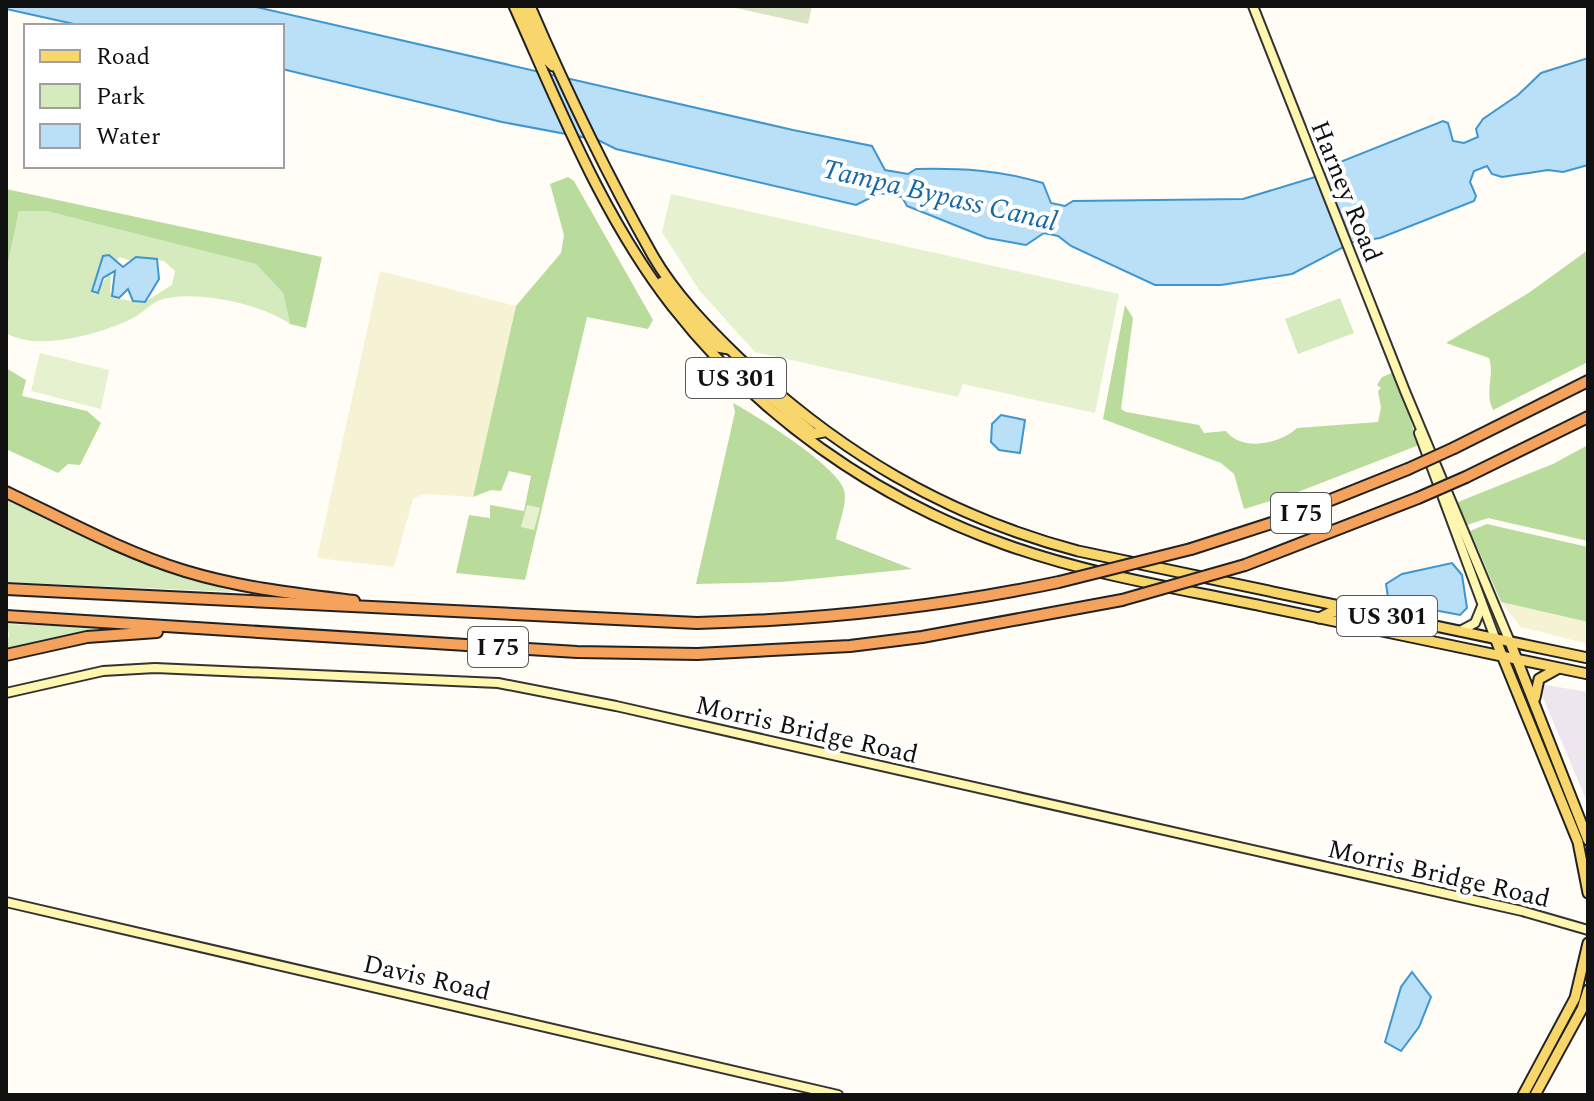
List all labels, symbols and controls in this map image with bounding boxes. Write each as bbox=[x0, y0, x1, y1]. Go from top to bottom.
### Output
legend bbox=[24, 24, 284, 168]
text: Road bbox=[96, 39, 150, 75]
text: Park bbox=[96, 79, 146, 115]
street label: Harney Road bbox=[1300, 115, 1393, 268]
text: Water bbox=[96, 119, 160, 155]
water label: Tampa Bypass Canal bbox=[818, 147, 1062, 243]
road number: US 301 bbox=[686, 358, 786, 398]
road number: I 75 bbox=[1271, 493, 1331, 533]
road number: US 301 bbox=[1337, 596, 1437, 636]
road number: I 75 bbox=[468, 627, 528, 667]
street label: Morris Bridge Road bbox=[692, 685, 922, 775]
street label: Morris Bridge Road bbox=[1324, 829, 1554, 919]
street label: Davis Road bbox=[359, 944, 495, 1012]

